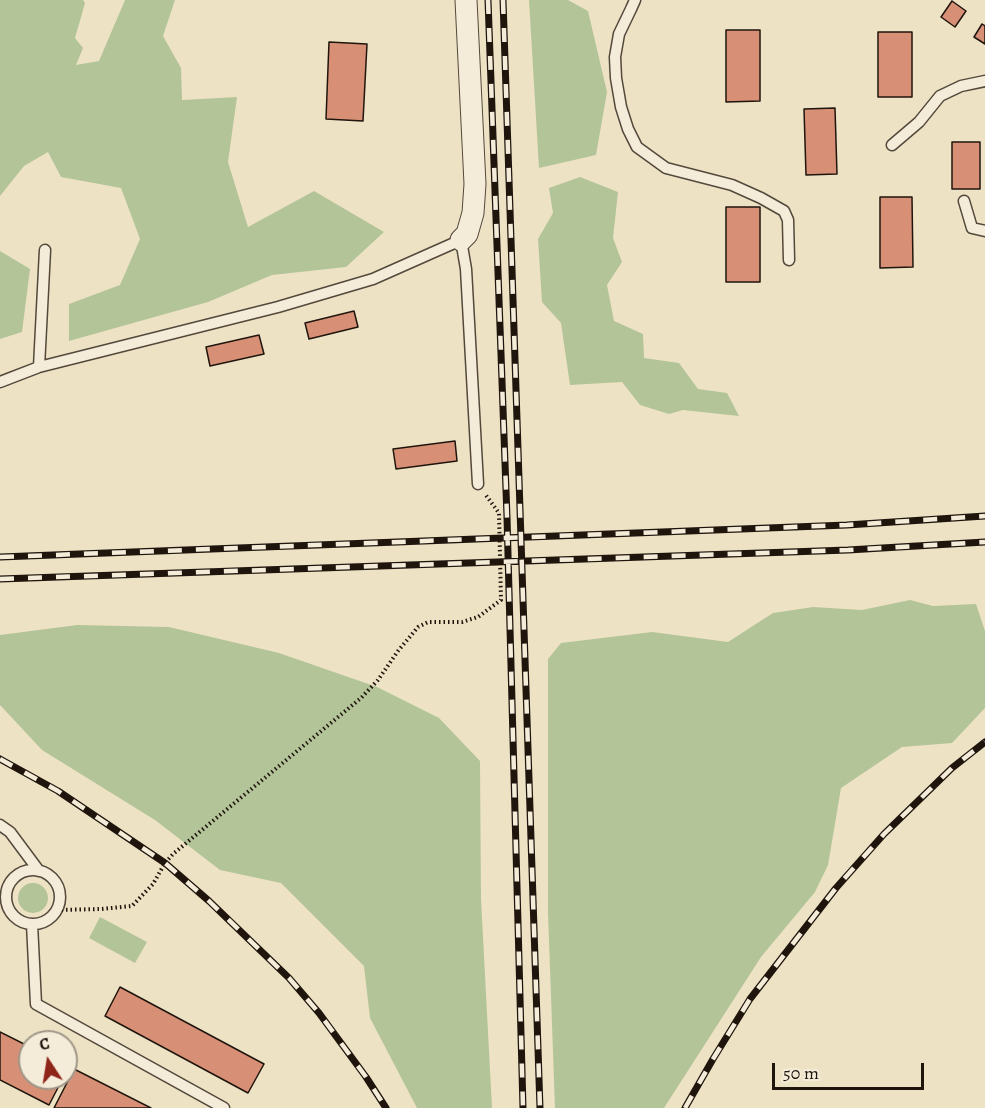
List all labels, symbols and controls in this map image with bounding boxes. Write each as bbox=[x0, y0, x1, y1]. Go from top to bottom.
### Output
north arrow bbox=[18, 1030, 78, 1090]
text: С bbox=[38, 1033, 52, 1056]
scale bar bbox=[775, 1051, 926, 1089]
text: 50 m bbox=[783, 1061, 819, 1085]

